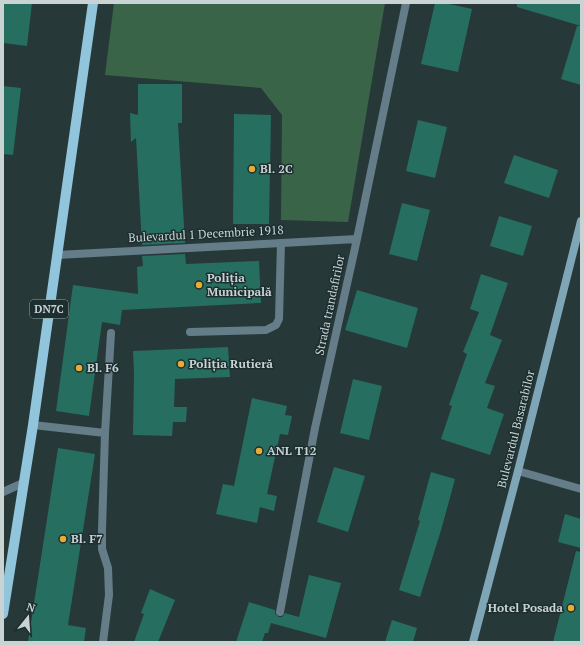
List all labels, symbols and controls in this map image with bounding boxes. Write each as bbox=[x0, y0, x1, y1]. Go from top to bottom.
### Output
place label: Bl. 2C bbox=[260, 161, 293, 176]
marker: Bl. 2C bbox=[247, 164, 257, 174]
street label: Bulevardul 1 Decembrie 1918 bbox=[128, 222, 284, 245]
street label: Strada trandafirilor bbox=[312, 253, 348, 357]
place label: Poliția Municipală bbox=[207, 270, 272, 299]
marker: Poliția Municipală bbox=[194, 280, 204, 290]
road number: DN7C bbox=[30, 300, 68, 318]
place label: Poliția Rutieră bbox=[189, 356, 273, 372]
marker: Poliția Rutieră bbox=[176, 359, 186, 369]
place label: Bl. F6 bbox=[87, 360, 119, 375]
marker: Bl. F6 bbox=[74, 363, 84, 373]
street label: Bulevardul Basarabilor bbox=[494, 368, 538, 489]
place label: ANL T12 bbox=[267, 443, 317, 458]
marker: ANL T12 bbox=[254, 446, 264, 456]
place label: Bl. F7 bbox=[71, 531, 103, 546]
marker: Bl. F7 bbox=[58, 534, 68, 544]
north arrow bbox=[8, 597, 48, 637]
text: N bbox=[25, 600, 38, 616]
place label: Hotel Posada bbox=[488, 600, 563, 615]
marker: Hotel Posada bbox=[566, 603, 576, 613]

